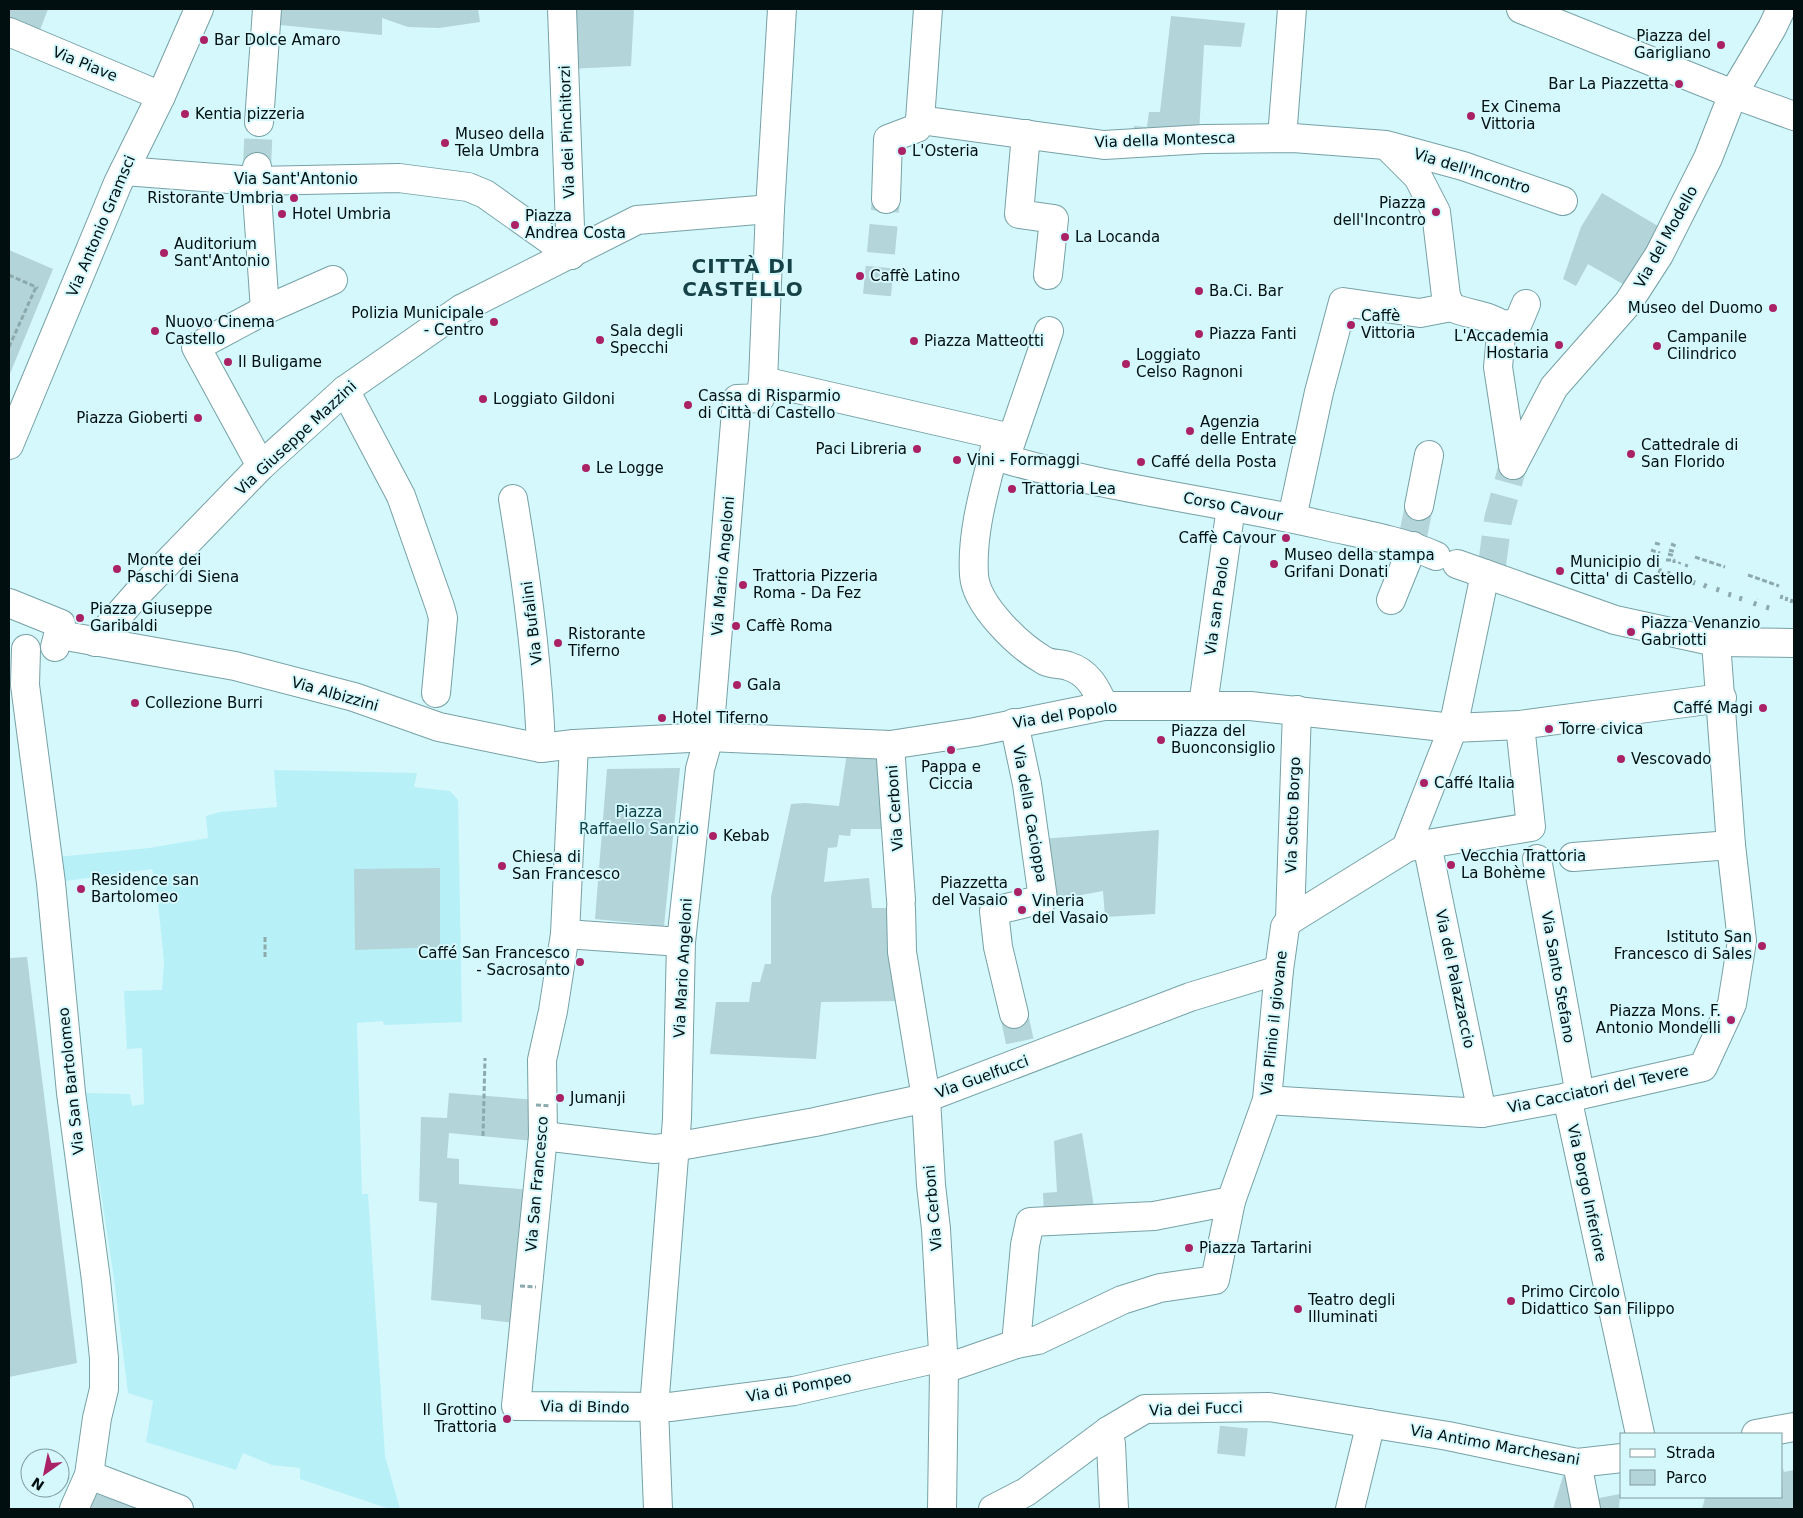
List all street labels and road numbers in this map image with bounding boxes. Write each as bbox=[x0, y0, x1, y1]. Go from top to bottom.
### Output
street label: Via Piave bbox=[50, 43, 120, 85]
street label: Via dei Pinchitorzi bbox=[556, 65, 578, 199]
street label: Via della Montesca bbox=[1094, 129, 1236, 151]
street label: Via dell'Incontro bbox=[1411, 145, 1533, 197]
street label: Via Antonio Gramsci bbox=[63, 152, 139, 300]
street label: Via Sant'Antonio bbox=[234, 170, 358, 188]
street label: Via del Modello bbox=[1630, 183, 1702, 291]
street label: Via Giuseppe Mazzini bbox=[232, 377, 360, 499]
street label: Corso Cavour bbox=[1182, 489, 1285, 526]
street label: Via Mario Angeloni bbox=[708, 495, 738, 637]
street label: Via san Paolo bbox=[1201, 556, 1233, 656]
street label: Via Bufalini bbox=[518, 580, 546, 666]
street label: Via Albizzini bbox=[289, 673, 381, 715]
street label: Via del Popolo bbox=[1011, 698, 1119, 732]
street label: Via della Cacioppa bbox=[1009, 744, 1051, 884]
street label: Via Sotto Borgo bbox=[1282, 756, 1304, 874]
street label: Via Cerboni bbox=[883, 764, 907, 852]
street label: Via Mario Angeloni bbox=[670, 898, 696, 1038]
street label: Via del Palazzaccio bbox=[1431, 908, 1479, 1050]
street label: Via Santo Stefano bbox=[1538, 910, 1578, 1044]
street label: Via Plinio il giovane bbox=[1257, 950, 1291, 1096]
street label: Via San Bartolomeo bbox=[54, 1006, 88, 1156]
street label: Via Guelfucci bbox=[933, 1052, 1031, 1102]
street label: Via Cacciatori del Tevere bbox=[1506, 1061, 1690, 1117]
street label: Via San Francesco bbox=[522, 1115, 552, 1253]
street label: Via Borgo Inferiore bbox=[1564, 1123, 1610, 1263]
street label: Via Cerboni bbox=[920, 1164, 946, 1252]
street label: Via di Pompeo bbox=[745, 1368, 853, 1406]
street label: Via di Bindo bbox=[540, 1397, 630, 1417]
street label: Via dei Fucci bbox=[1149, 1398, 1243, 1420]
street label: Via Antimo Marchesani bbox=[1409, 1421, 1581, 1469]

